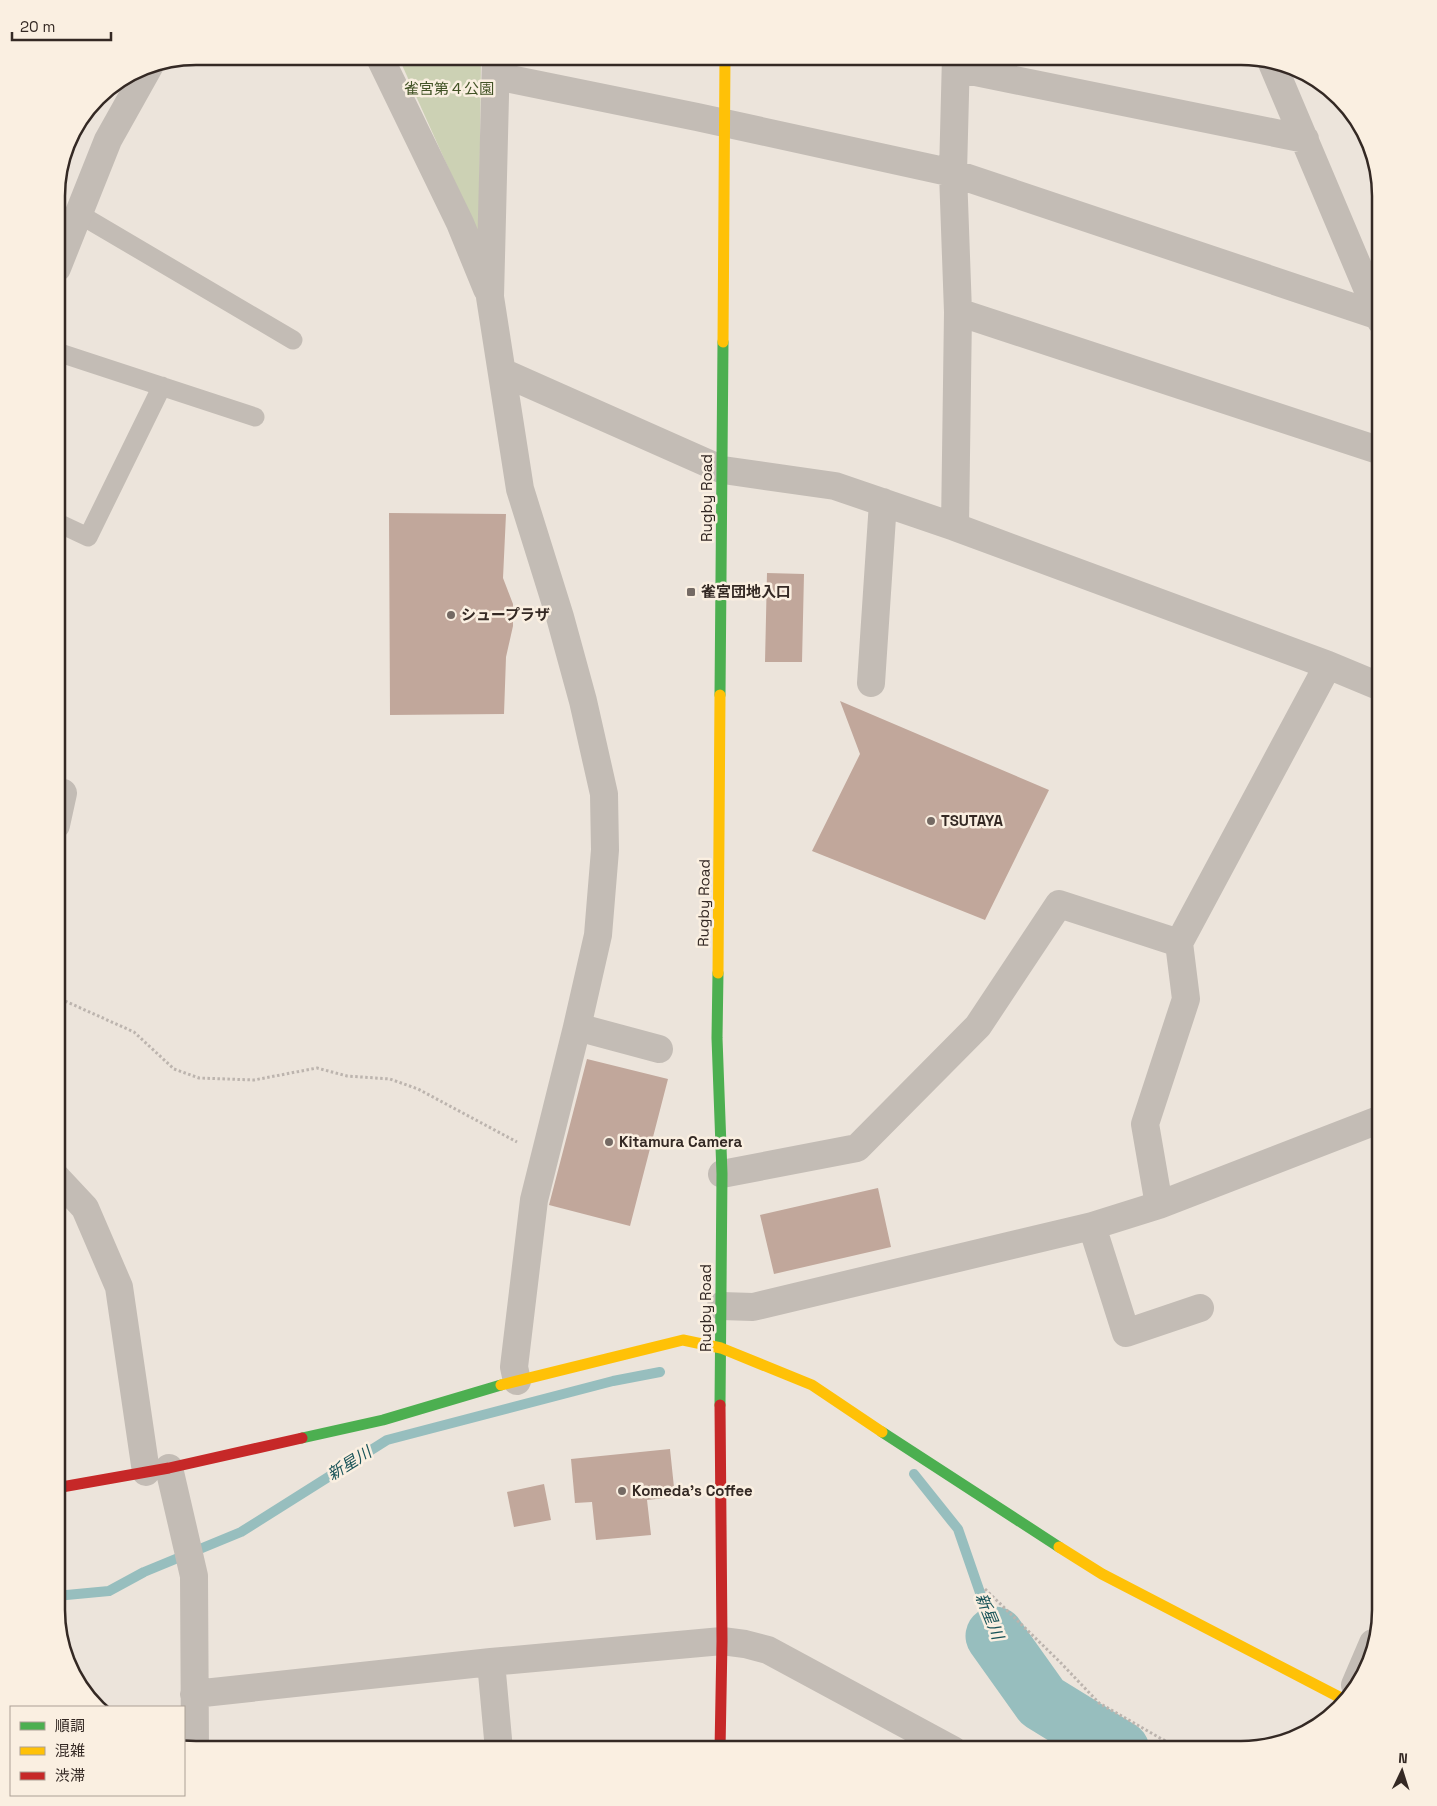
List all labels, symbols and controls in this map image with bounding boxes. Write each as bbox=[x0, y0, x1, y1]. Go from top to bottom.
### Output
scale bar bbox=[12, 10, 111, 42]
text: 20 m bbox=[20, 17, 55, 36]
park label: 雀宮第４公園 bbox=[404, 79, 494, 98]
street label: Rugby Road bbox=[697, 454, 716, 542]
place label: 雀宮団地入口 bbox=[701, 582, 791, 601]
marker: 雀宮団地入口 bbox=[685, 586, 697, 598]
place label: シュープラザ bbox=[461, 605, 550, 624]
marker: シュープラザ bbox=[445, 609, 457, 621]
place label: TSUTAYA bbox=[941, 811, 1003, 830]
marker: TSUTAYA bbox=[925, 815, 937, 827]
street label: Rugby Road bbox=[693, 859, 714, 947]
place label: Kitamura Camera bbox=[619, 1132, 743, 1151]
marker: Kitamura Camera bbox=[603, 1136, 615, 1148]
street label: Rugby Road bbox=[696, 1264, 715, 1352]
water label: 新星川 bbox=[323, 1441, 377, 1485]
place label: Komeda's Coffee bbox=[632, 1481, 753, 1500]
marker: Komeda's Coffee bbox=[616, 1485, 628, 1497]
water label: 新星川 bbox=[971, 1590, 1009, 1644]
legend bbox=[10, 1706, 185, 1796]
text: 順調 bbox=[55, 1716, 85, 1735]
text: 混雑 bbox=[55, 1741, 85, 1760]
north arrow bbox=[1377, 1746, 1427, 1796]
text: N bbox=[1398, 1749, 1408, 1767]
text: 渋滞 bbox=[55, 1766, 85, 1785]

